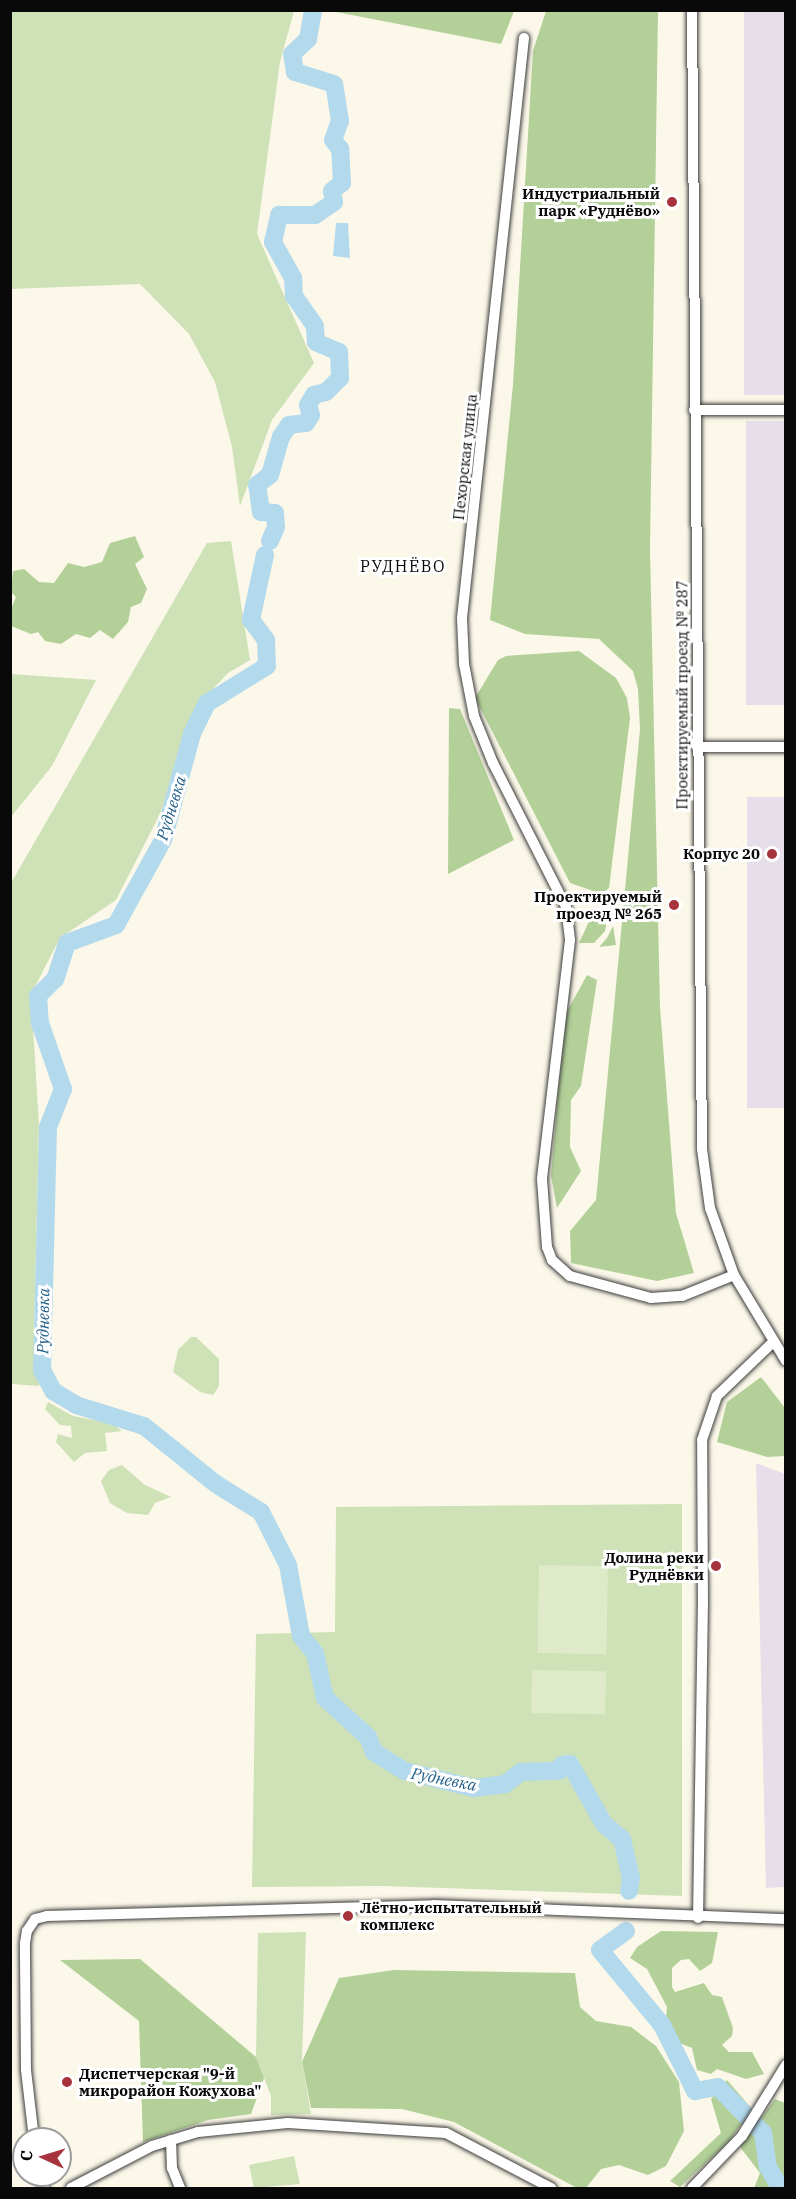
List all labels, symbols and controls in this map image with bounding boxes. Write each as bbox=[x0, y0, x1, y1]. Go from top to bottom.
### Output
place label: Индустриальный парк «Руднёво» bbox=[522, 184, 660, 219]
marker: Индустриальный парк «Руднёво» bbox=[665, 195, 679, 209]
street label: Пехорская улица bbox=[449, 393, 481, 521]
district label: РУДНЁВО bbox=[360, 556, 446, 576]
street label: Проектируемый проезд № 287 bbox=[673, 580, 691, 810]
water label: Рудневка bbox=[152, 774, 190, 842]
place label: Корпус 20 bbox=[683, 845, 760, 863]
marker: Корпус 20 bbox=[765, 847, 779, 861]
place label: Проектируемый проезд № 265 bbox=[534, 887, 662, 922]
marker: Проектируемый проезд № 265 bbox=[667, 898, 681, 912]
water label: Рудневка bbox=[33, 1288, 53, 1354]
place label: Долина реки Руднёвки bbox=[604, 1548, 704, 1583]
marker: Долина реки Руднёвки bbox=[709, 1559, 723, 1573]
water label: Рудневка bbox=[410, 1763, 478, 1795]
place label: Лётно-испытательный комплекс bbox=[360, 1898, 542, 1933]
marker: Лётно-испытательный комплекс bbox=[341, 1909, 355, 1923]
place label: Диспетчерская "9-й микрорайон Кожухова" bbox=[79, 2064, 262, 2099]
marker: Диспетчерская "9-й микрорайон Кожухова" bbox=[60, 2075, 74, 2089]
north arrow bbox=[12, 2127, 72, 2187]
text: С bbox=[16, 2150, 36, 2162]

